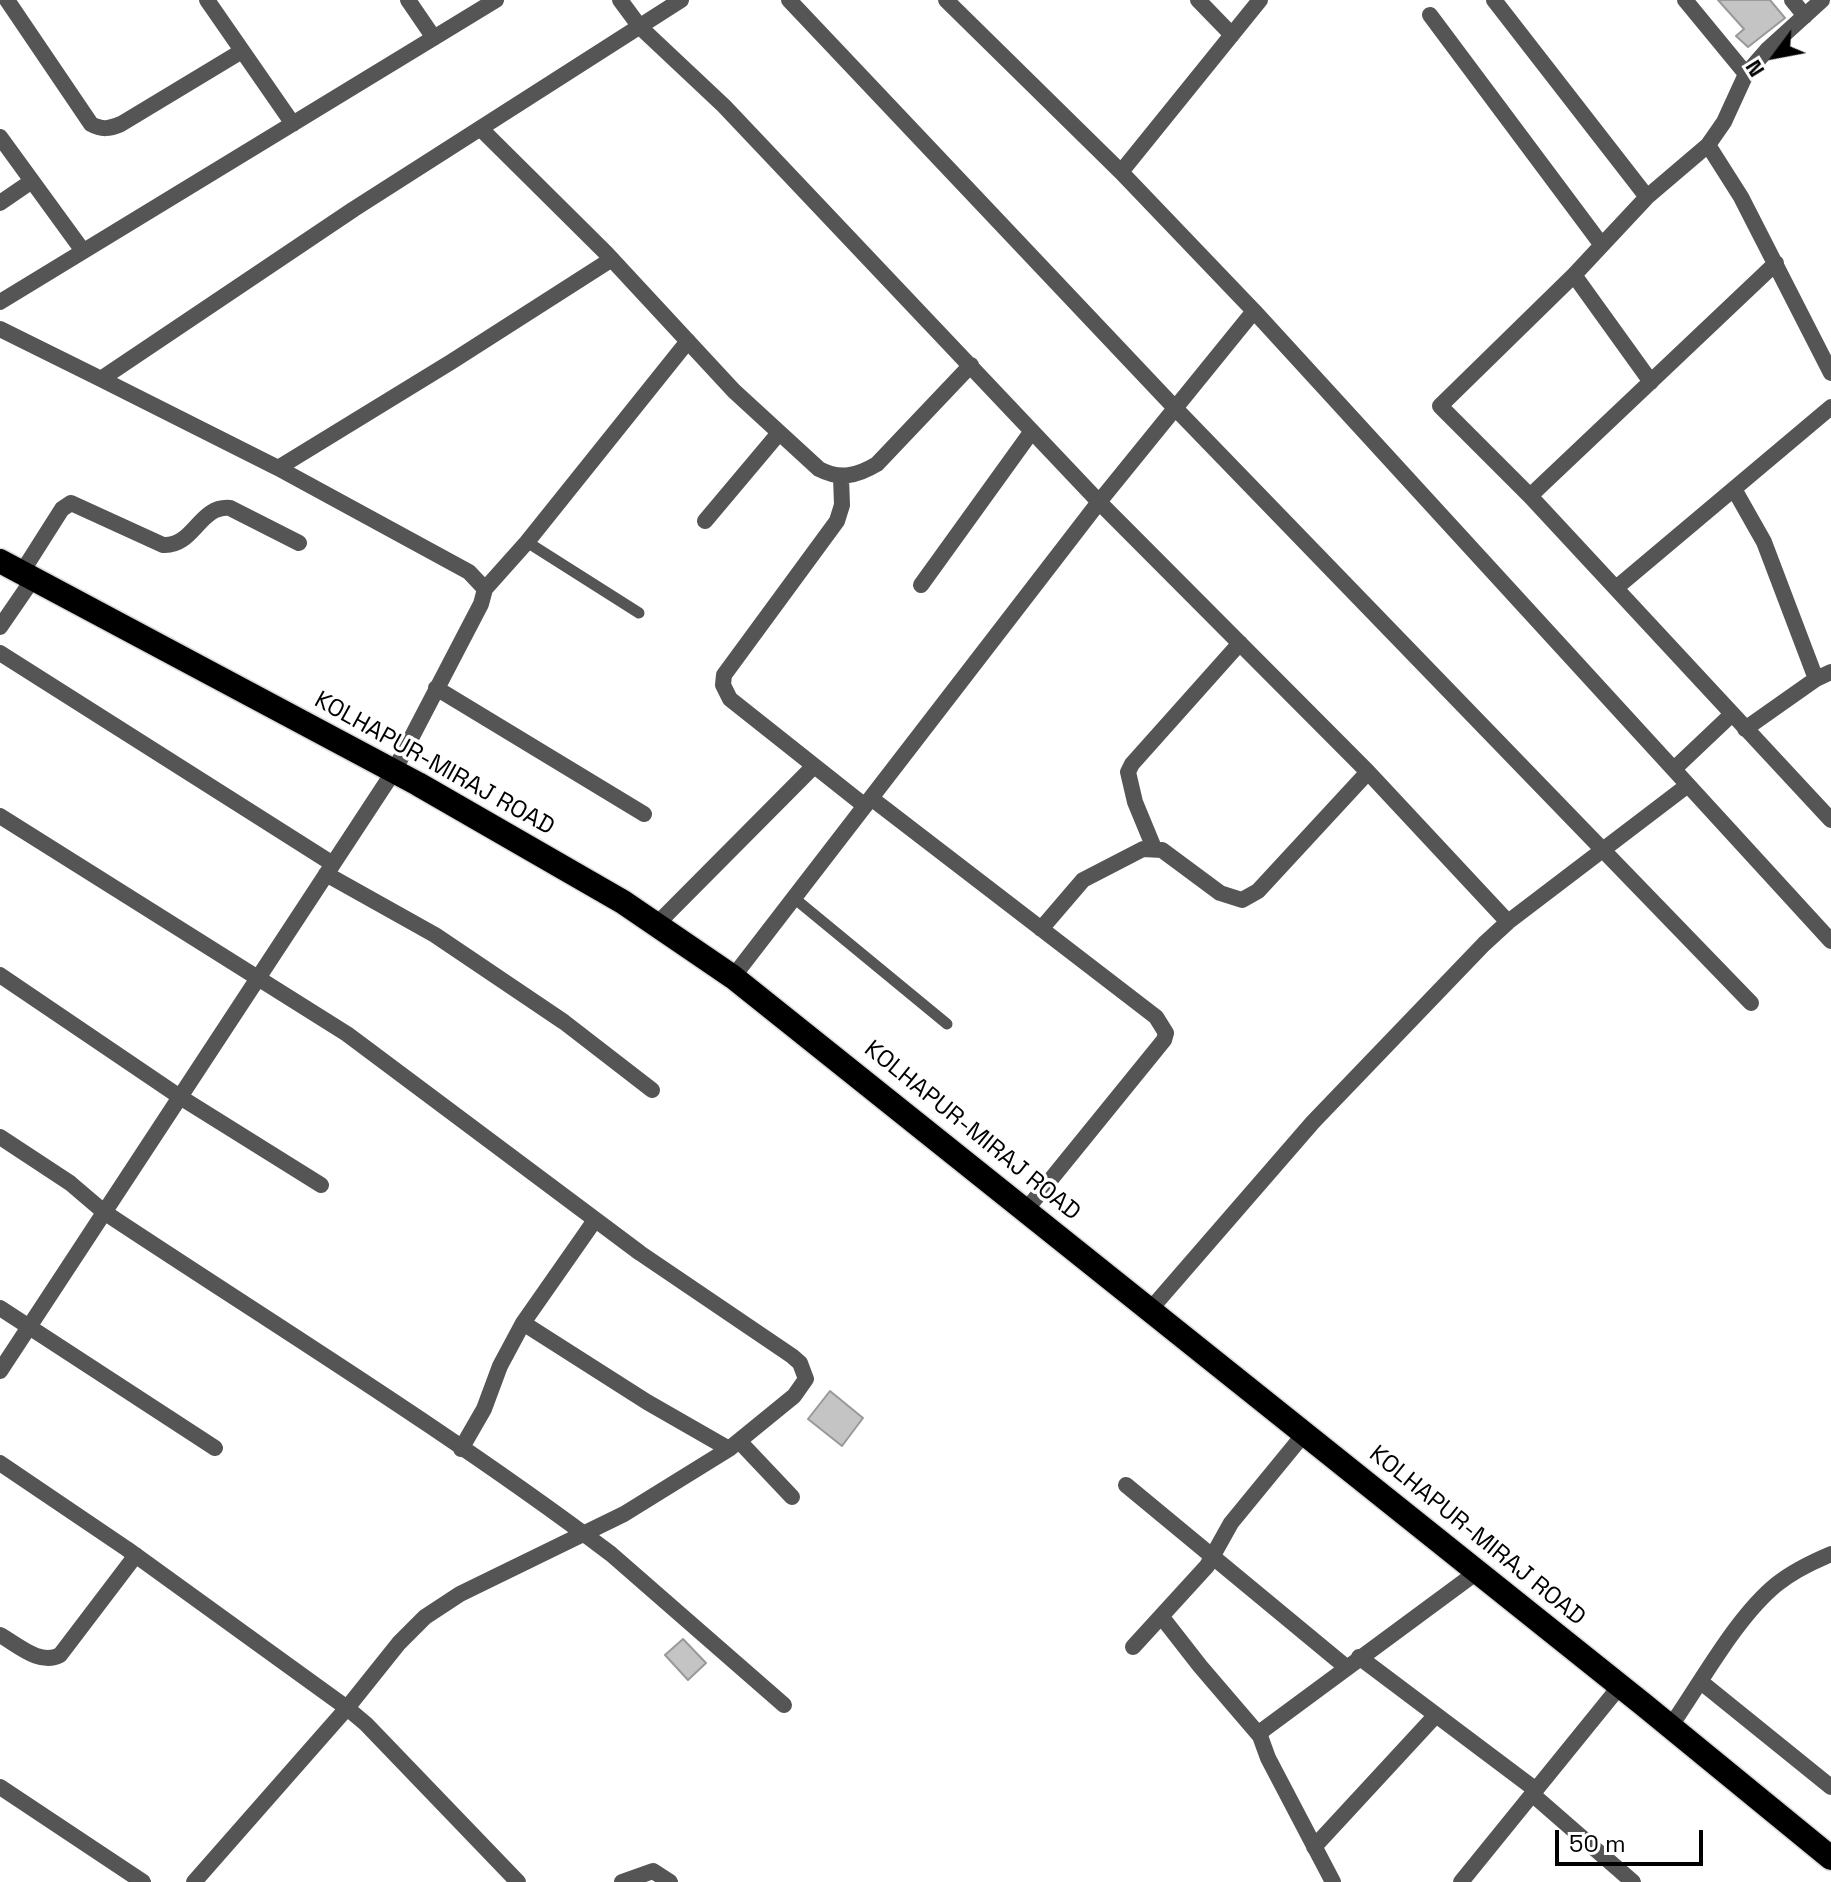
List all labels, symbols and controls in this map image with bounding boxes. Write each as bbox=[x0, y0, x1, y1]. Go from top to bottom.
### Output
north arrow bbox=[1735, 16, 1815, 96]
text: N bbox=[1739, 55, 1770, 82]
street label: KOLHAPUR-MIRAJ ROAD bbox=[309, 686, 559, 842]
street label: KOLHAPUR-MIRAJ ROAD bbox=[858, 1035, 1086, 1227]
street label: KOLHAPUR-MIRAJ ROAD bbox=[1363, 1440, 1591, 1632]
scale bar bbox=[1559, 1814, 1707, 1864]
text: 50 m bbox=[1569, 1828, 1626, 1859]

